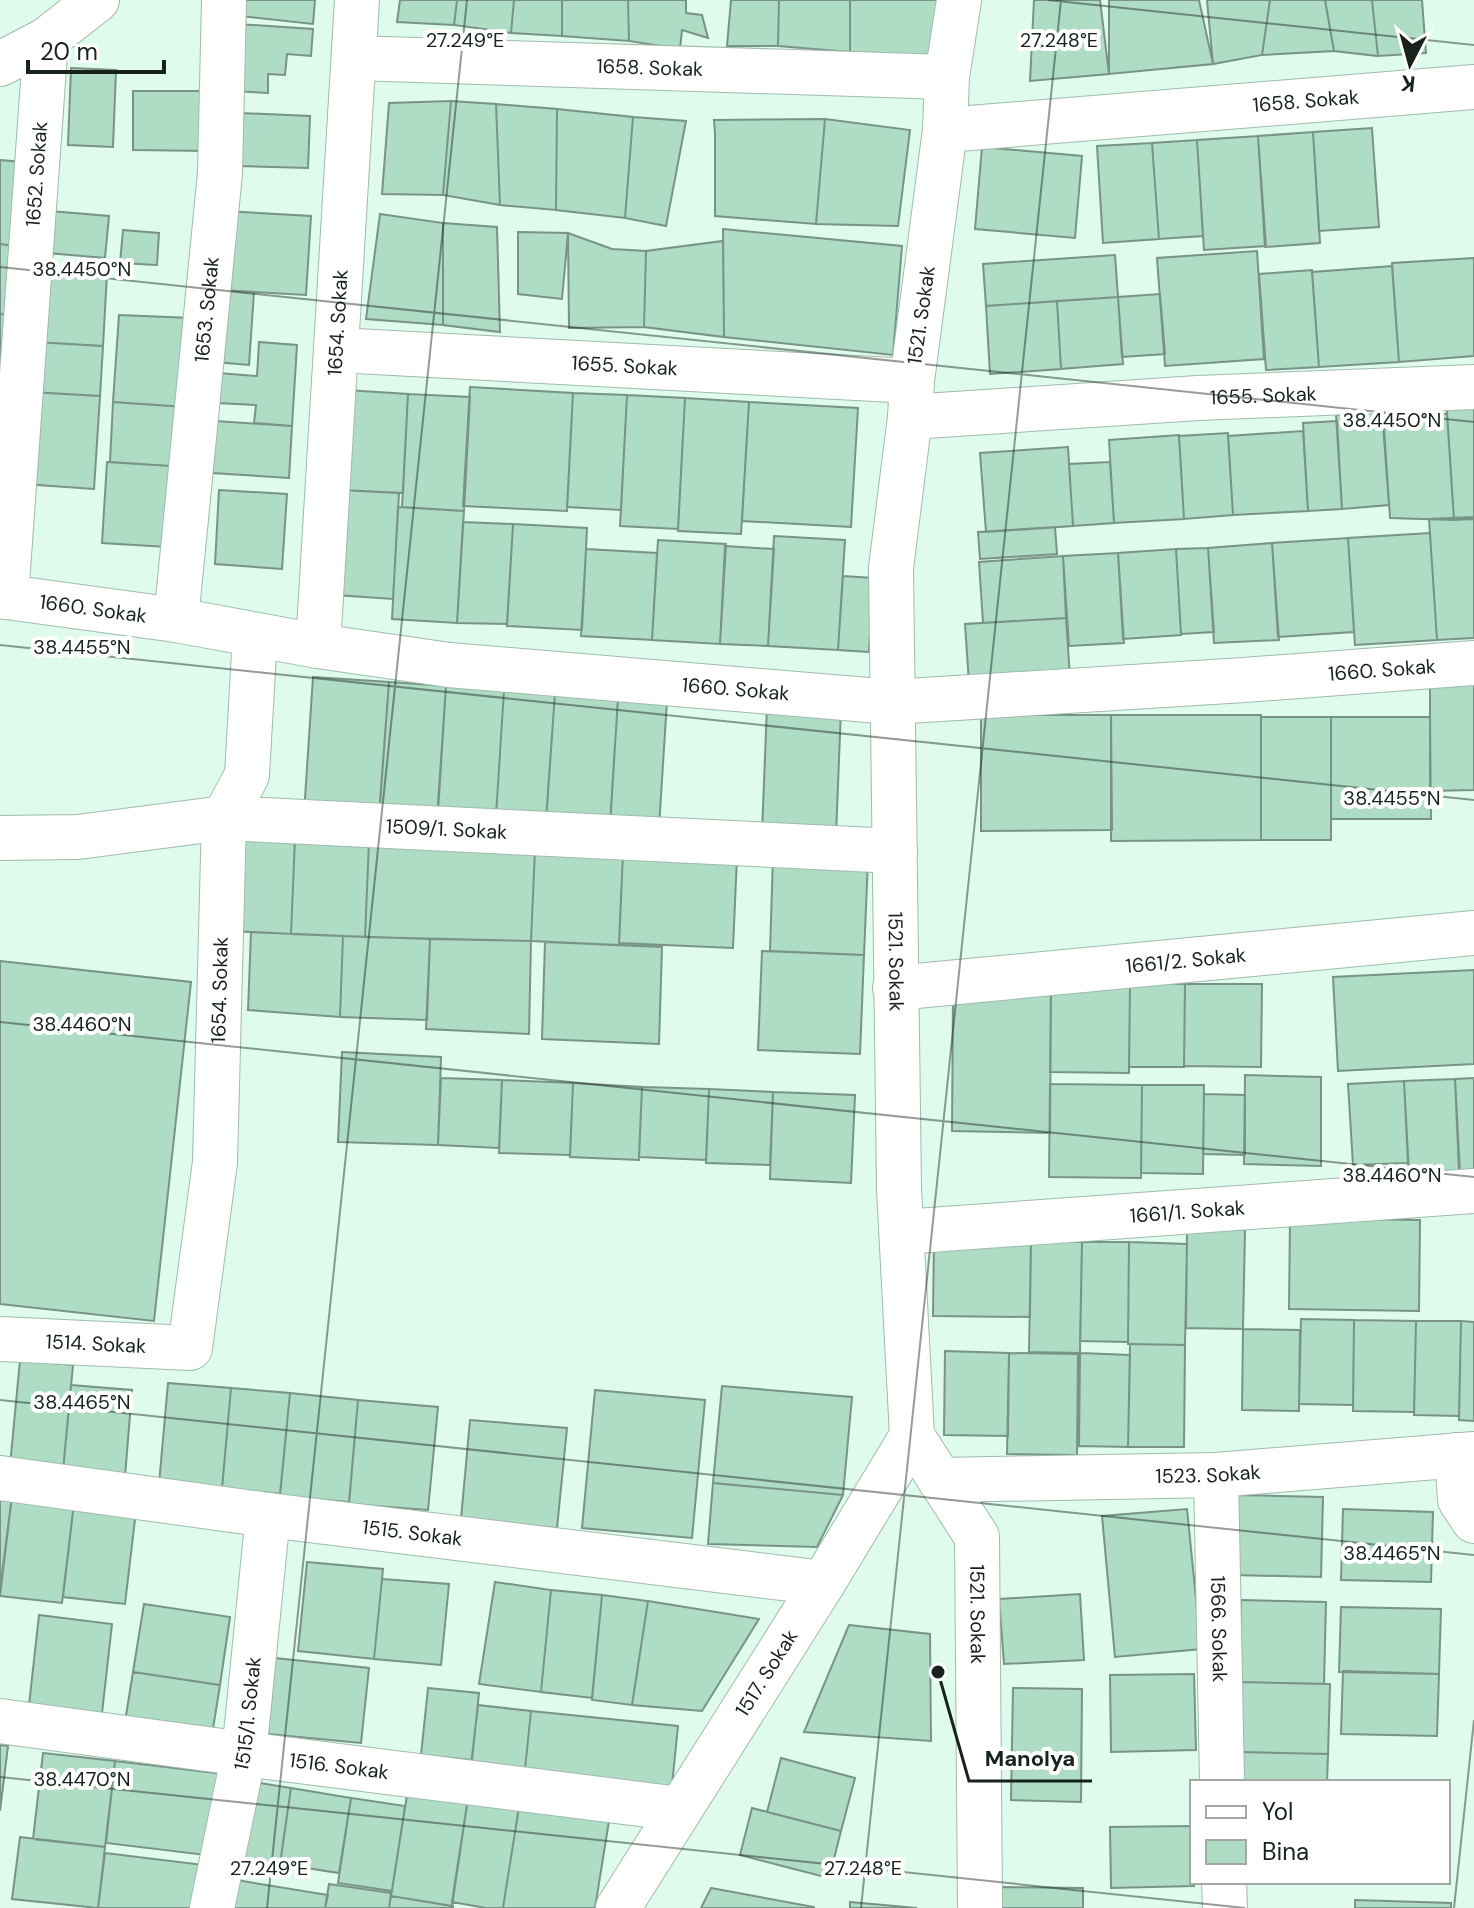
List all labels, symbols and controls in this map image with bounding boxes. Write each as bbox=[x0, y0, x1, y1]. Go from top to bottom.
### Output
scale bar bbox=[28, 24, 164, 74]
north arrow bbox=[1370, 24, 1450, 104]
text: 27.249°E bbox=[426, 27, 504, 53]
text: 27.248°E bbox=[1020, 27, 1098, 53]
text: 20 m bbox=[40, 36, 98, 67]
street label: 1658. Sokak bbox=[596, 53, 704, 82]
text: K bbox=[1399, 68, 1417, 99]
street label: 1658. Sokak bbox=[1252, 83, 1360, 118]
street label: 1652. Sokak bbox=[20, 120, 53, 228]
street label: 1653. Sokak bbox=[188, 255, 225, 364]
text: 38.4450°N bbox=[33, 256, 131, 282]
street label: 1521. Sokak bbox=[901, 264, 941, 366]
street label: 1654. Sokak bbox=[321, 269, 354, 377]
street label: 1655. Sokak bbox=[571, 350, 679, 381]
street label: 1655. Sokak bbox=[1210, 380, 1317, 411]
text: 38.4450°N bbox=[1343, 407, 1441, 433]
street label: 1660. Sokak bbox=[38, 589, 148, 629]
text: 38.4455°N bbox=[33, 634, 131, 660]
street label: 1660. Sokak bbox=[1327, 653, 1437, 687]
street label: 1660. Sokak bbox=[681, 671, 791, 706]
text: 38.4455°N bbox=[1343, 785, 1441, 811]
street label: 1509/1. Sokak bbox=[385, 813, 508, 845]
street label: 1521. Sokak bbox=[882, 912, 910, 1012]
street label: 1654. Sokak bbox=[205, 936, 234, 1044]
street label: 1661/2. Sokak bbox=[1124, 942, 1247, 979]
text: 38.4460°N bbox=[32, 1011, 132, 1037]
text: 38.4460°N bbox=[1342, 1162, 1442, 1188]
street label: 1661/1. Sokak bbox=[1129, 1194, 1246, 1229]
street label: 1514. Sokak bbox=[45, 1328, 147, 1359]
text: 38.4465°N bbox=[33, 1389, 131, 1415]
street label: 1523. Sokak bbox=[1155, 1458, 1261, 1489]
street label: 1515. Sokak bbox=[361, 1514, 464, 1552]
text: 38.4465°N bbox=[1343, 1540, 1441, 1566]
street label: 1521. Sokak bbox=[964, 1564, 991, 1664]
street label: 1566. Sokak bbox=[1205, 1575, 1233, 1682]
street label: 1517. Sokak bbox=[729, 1625, 803, 1721]
street label: 1515/1. Sokak bbox=[228, 1655, 267, 1773]
callout: Manolya bbox=[969, 1735, 1092, 1781]
text: Manolya bbox=[985, 1744, 1075, 1773]
street label: 1516. Sokak bbox=[288, 1747, 390, 1785]
text: 38.4470°N bbox=[34, 1766, 130, 1792]
legend bbox=[1190, 1780, 1450, 1884]
text: Yol bbox=[1262, 1796, 1293, 1827]
text: Bina bbox=[1262, 1836, 1309, 1867]
text: 27.249°E bbox=[230, 1855, 308, 1881]
text: 27.248°E bbox=[824, 1855, 902, 1881]

